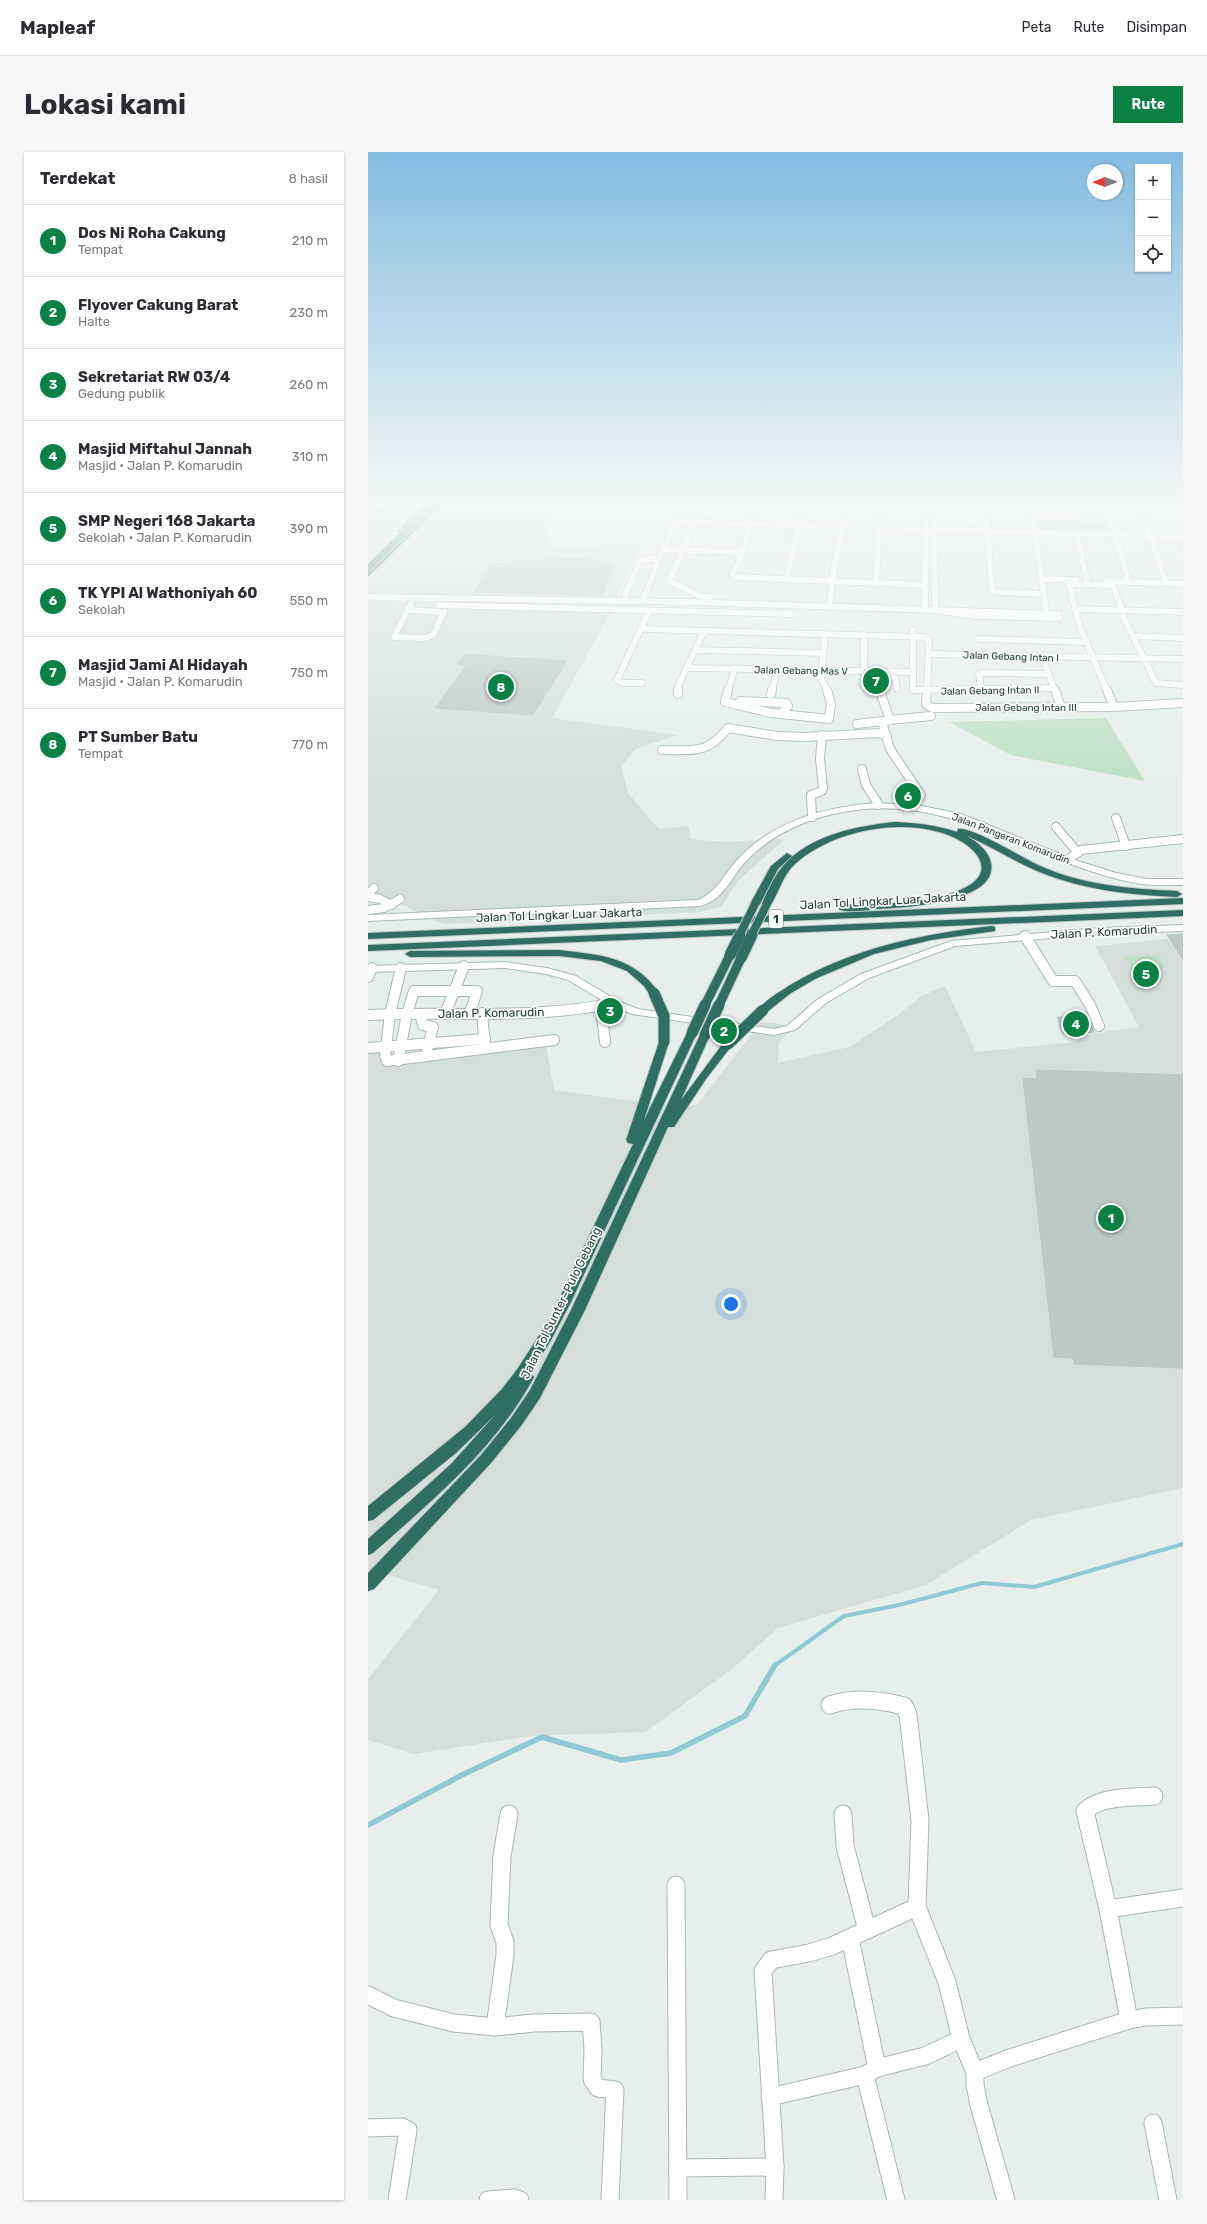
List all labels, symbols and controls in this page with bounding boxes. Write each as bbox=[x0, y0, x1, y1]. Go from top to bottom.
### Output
text: Mapleaf bbox=[20, 16, 95, 39]
text: Peta bbox=[1022, 19, 1052, 36]
text: Rute bbox=[1074, 19, 1104, 36]
text: Disimpan bbox=[1126, 19, 1187, 36]
button: Rute bbox=[1113, 86, 1183, 123]
text: Lokasi kami bbox=[24, 88, 186, 121]
north arrow bbox=[1087, 164, 1123, 200]
map controls bbox=[1135, 164, 1171, 272]
button: + bbox=[1135, 164, 1171, 200]
text: Terdekat bbox=[40, 168, 115, 188]
text: 8 hasil bbox=[289, 171, 328, 186]
button: − bbox=[1135, 200, 1171, 236]
text: Dos Ni Roha Cakung bbox=[78, 224, 226, 242]
text: 1 bbox=[50, 233, 56, 248]
text: 210 m bbox=[292, 233, 328, 248]
button: locate bbox=[1135, 236, 1171, 272]
text: Tempat bbox=[78, 242, 123, 257]
text: Flyover Cakung Barat bbox=[78, 296, 238, 314]
text: 2 bbox=[49, 305, 57, 320]
text: 230 m bbox=[290, 305, 328, 320]
text: Halte bbox=[78, 314, 110, 329]
text: Sekretariat RW 03/4 bbox=[78, 368, 230, 386]
text: 3 bbox=[49, 377, 57, 392]
text: 260 m bbox=[290, 377, 328, 392]
text: Gedung publik bbox=[78, 386, 165, 401]
text: Masjid Miftahul Jannah bbox=[78, 440, 252, 458]
text: 4 bbox=[49, 449, 57, 464]
text: 310 m bbox=[292, 449, 328, 464]
text: Masjid · Jalan P. Komarudin bbox=[78, 458, 243, 473]
text: SMP Negeri 168 Jakarta bbox=[78, 512, 255, 530]
text: 5 bbox=[49, 521, 57, 536]
text: 390 m bbox=[289, 521, 328, 536]
text: Sekolah · Jalan P. Komarudin bbox=[78, 530, 252, 545]
text: TK YPI Al Wathoniyah 60 bbox=[78, 584, 257, 602]
text: 6 bbox=[49, 593, 57, 608]
text: 550 m bbox=[290, 593, 328, 608]
text: Sekolah bbox=[78, 602, 125, 617]
street label: Jalan Gebang Intan I bbox=[963, 649, 1059, 665]
text: Masjid Jami Al Hidayah bbox=[78, 656, 248, 674]
street label: Jalan Gebang Mas V bbox=[754, 664, 848, 678]
text: 7 bbox=[49, 665, 57, 680]
text: 750 m bbox=[291, 665, 328, 680]
pin: 7 bbox=[863, 666, 889, 696]
pin: 8 bbox=[488, 672, 514, 702]
text: Masjid · Jalan P. Komarudin bbox=[78, 674, 243, 689]
street label: Jalan Gebang Intan II bbox=[941, 684, 1039, 698]
street label: Jalan Gebang Intan III bbox=[975, 702, 1077, 714]
text: PT Sumber Batu bbox=[78, 728, 198, 746]
text: 8 bbox=[49, 737, 57, 752]
text: 770 m bbox=[292, 737, 328, 752]
text: Tempat bbox=[78, 746, 123, 761]
pin: 6 bbox=[895, 781, 921, 811]
street label: Jalan Pangeran Komarudin bbox=[950, 811, 1071, 867]
street label: Jalan Tol Lingkar Luar Jakarta bbox=[799, 890, 967, 912]
street label: Jalan Tol Lingkar Luar Jakarta bbox=[476, 905, 642, 925]
road number: 1 bbox=[769, 910, 783, 928]
street label: Jalan P. Komarudin bbox=[1050, 922, 1158, 942]
pin: 5 bbox=[1133, 959, 1159, 989]
pin: 3 bbox=[597, 996, 623, 1026]
street label: Jalan P. Komarudin bbox=[437, 1005, 545, 1021]
pin: 4 bbox=[1063, 1009, 1089, 1039]
pin: 2 bbox=[711, 1016, 737, 1046]
pin: 1 bbox=[1098, 1203, 1124, 1233]
street label: Jalan Tol Sunter–Pulo Gebang bbox=[518, 1225, 604, 1381]
your location bbox=[721, 1294, 741, 1314]

